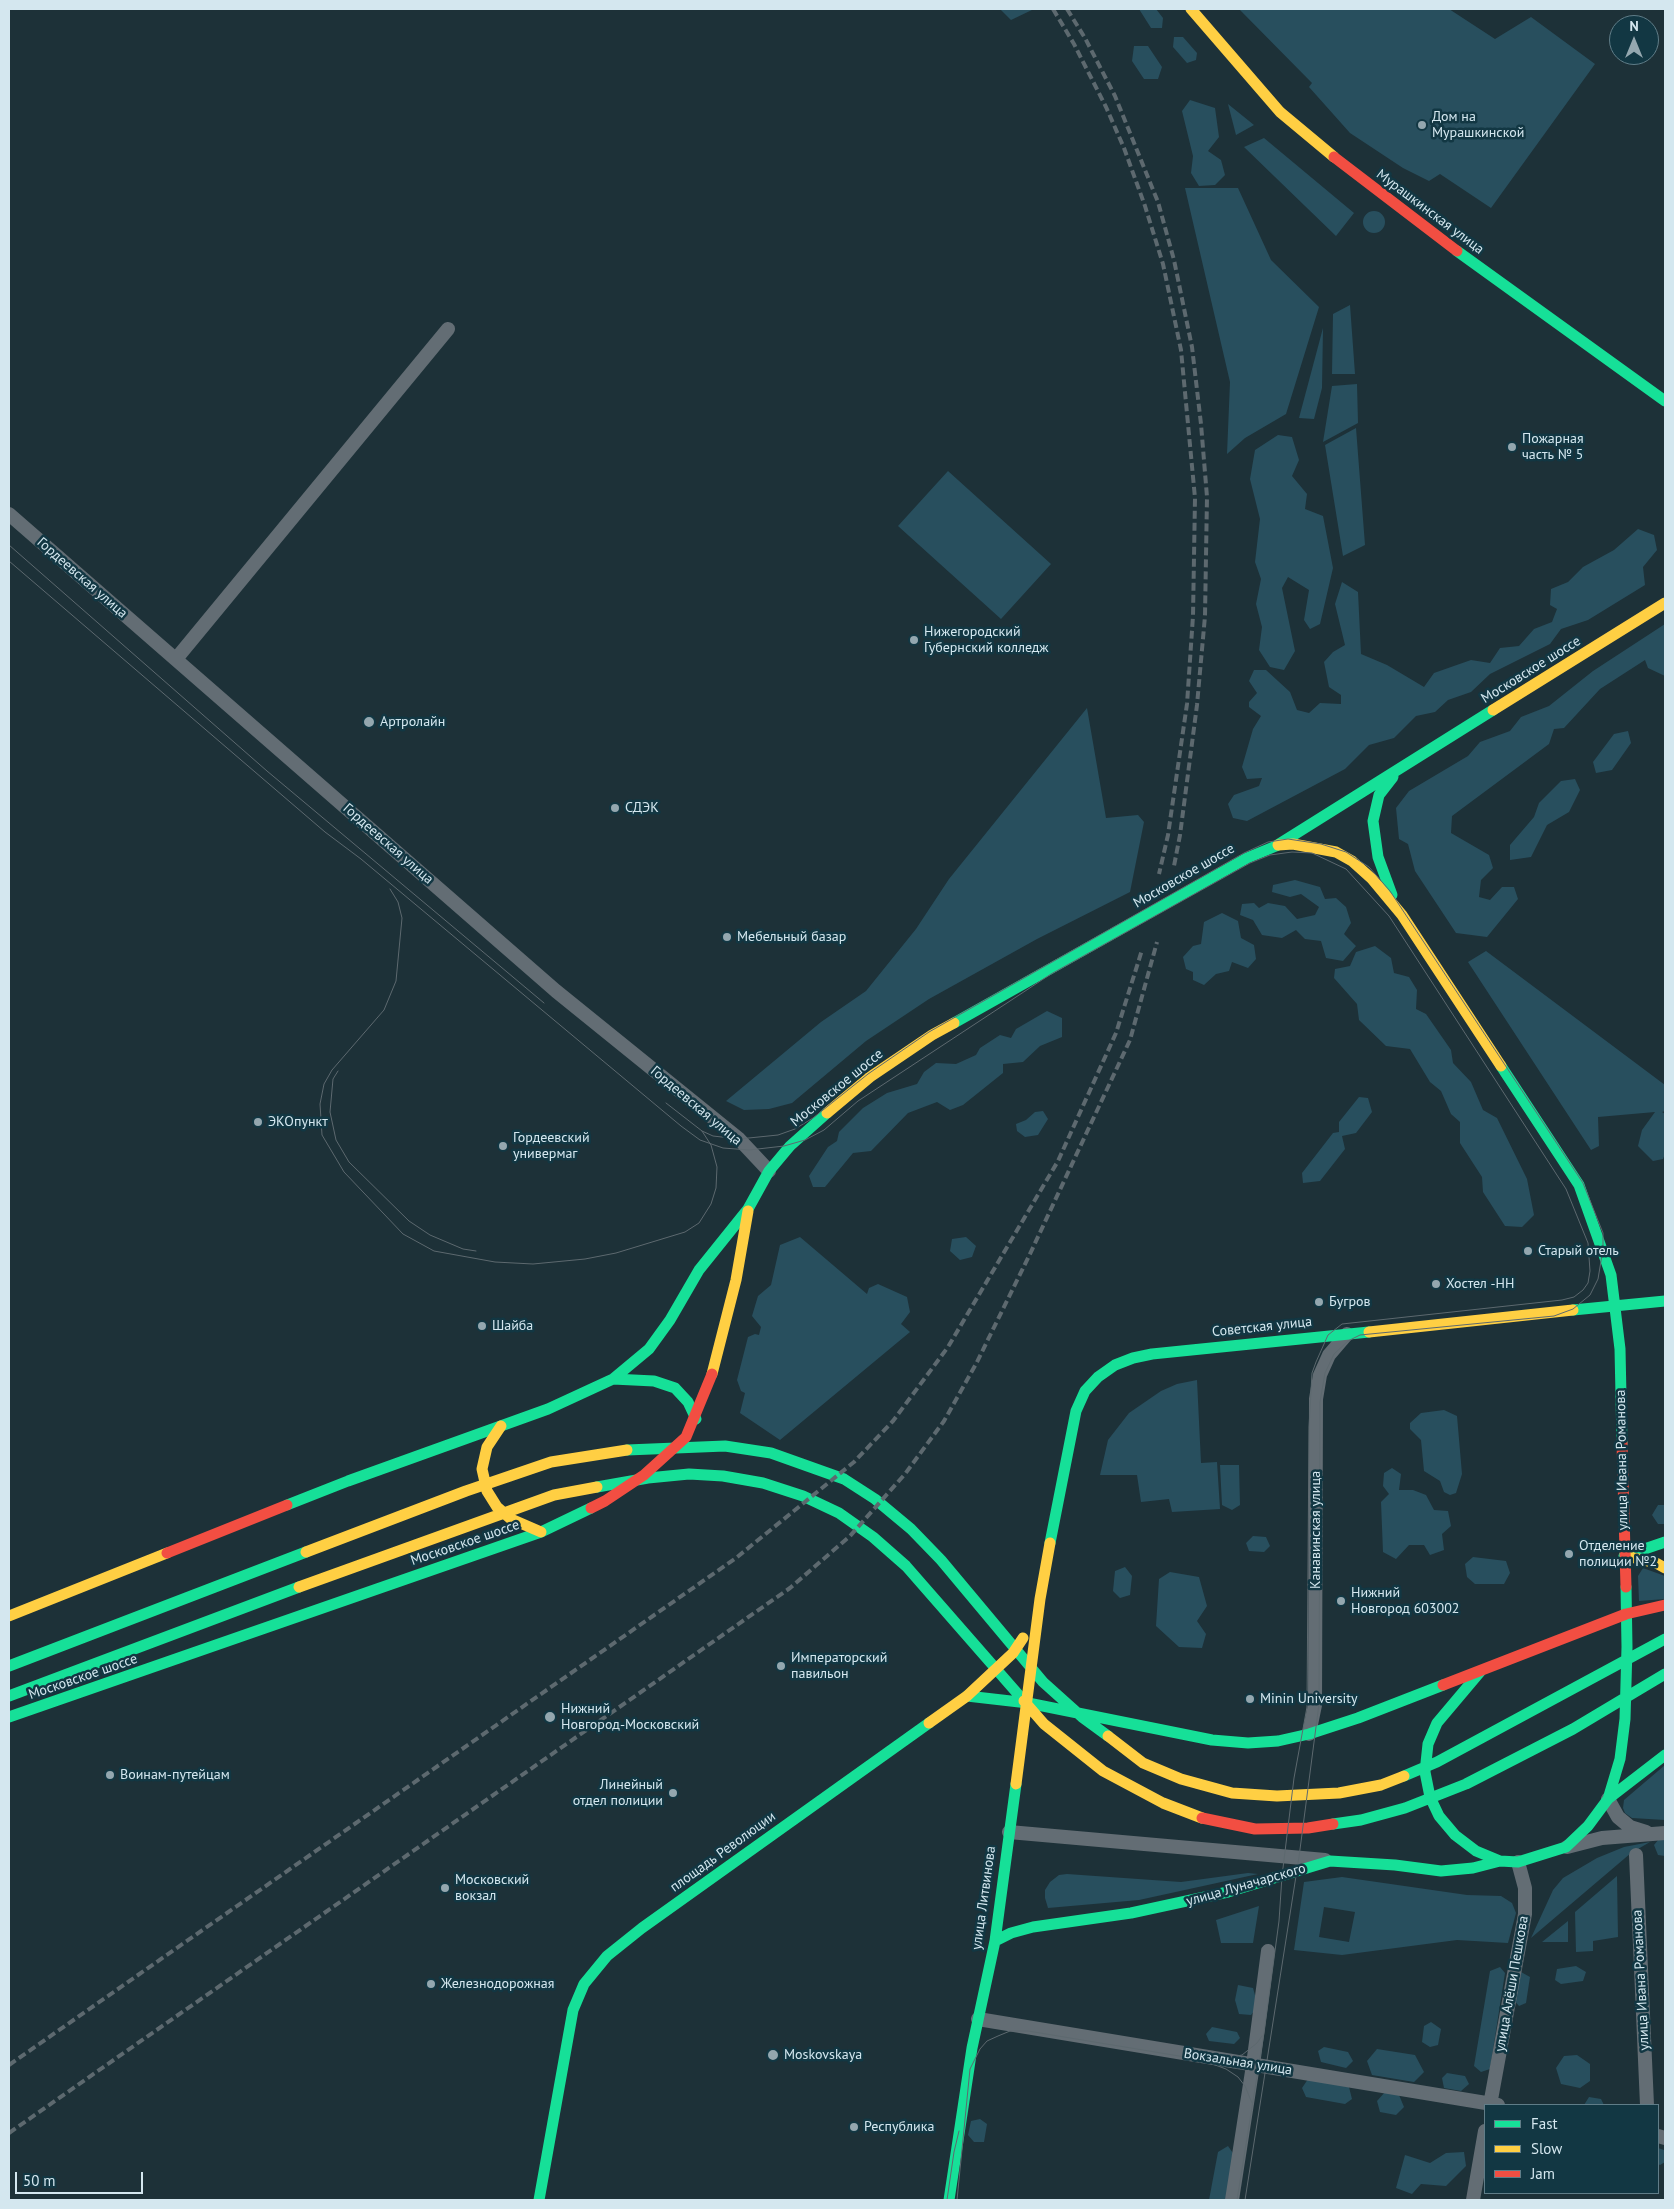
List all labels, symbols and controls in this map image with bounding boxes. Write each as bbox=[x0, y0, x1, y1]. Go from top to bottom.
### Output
north arrow bbox=[1609, 15, 1659, 65]
text: N bbox=[1629, 17, 1639, 35]
place label: Дом на Мурашкинской bbox=[1432, 109, 1524, 142]
marker: Дом на Мурашкинской bbox=[1416, 119, 1428, 131]
street label: Мурашкинская улица bbox=[1373, 166, 1487, 258]
place label: Пожарная часть № 5 bbox=[1522, 431, 1584, 464]
marker: Пожарная часть № 5 bbox=[1506, 441, 1518, 453]
street label: Гордеевская улица bbox=[33, 534, 131, 622]
place label: Нижегородский Губернский колледж bbox=[924, 624, 1049, 656]
street label: Московское шоссе bbox=[1478, 633, 1584, 707]
marker: Нижегородский Губернский колледж bbox=[908, 634, 920, 646]
place label: Артролайн bbox=[380, 714, 445, 730]
marker: Артролайн bbox=[362, 715, 376, 729]
street label: Гордеевская улица bbox=[339, 800, 437, 888]
place label: СДЭК bbox=[625, 800, 659, 816]
marker: СДЭК bbox=[609, 802, 621, 814]
street label: Московское шоссе bbox=[1130, 840, 1238, 912]
place label: Мебельный базар bbox=[737, 929, 846, 945]
marker: Мебельный базар bbox=[721, 931, 733, 943]
street label: Московское шоссе bbox=[787, 1046, 887, 1130]
street label: Гордеевская улица bbox=[647, 1063, 745, 1149]
place label: ЭКОпункт bbox=[268, 1114, 328, 1130]
marker: ЭКОпункт bbox=[252, 1116, 264, 1128]
place label: Гордеевский универмаг bbox=[513, 1130, 590, 1162]
marker: Гордеевский универмаг bbox=[497, 1140, 509, 1152]
place label: Старый отель bbox=[1538, 1243, 1619, 1259]
marker: Старый отель bbox=[1522, 1245, 1534, 1257]
place label: Хостел -НН bbox=[1446, 1276, 1514, 1292]
marker: Хостел -НН bbox=[1430, 1278, 1442, 1290]
place label: Бугров bbox=[1329, 1294, 1370, 1310]
marker: Бугров bbox=[1313, 1296, 1325, 1308]
street label: Советская улица bbox=[1211, 1313, 1313, 1341]
place label: Шайба bbox=[492, 1318, 533, 1334]
marker: Шайба bbox=[476, 1320, 488, 1332]
street label: улица Ивана Романова bbox=[1612, 1389, 1632, 1531]
street label: Канавинская улица bbox=[1308, 1471, 1324, 1589]
street label: Московское шоссе bbox=[408, 1516, 522, 1570]
place label: Отделение полиции №2 bbox=[1579, 1538, 1657, 1570]
marker: Отделение полиции №2 bbox=[1563, 1548, 1575, 1560]
place label: Нижний Новгород 603002 bbox=[1351, 1585, 1459, 1618]
marker: Нижний Новгород 603002 bbox=[1335, 1595, 1347, 1607]
street label: Московское шоссе bbox=[26, 1650, 140, 1704]
place label: Императорский павильон bbox=[791, 1650, 887, 1682]
marker: Императорский павильон bbox=[775, 1660, 787, 1672]
place label: Minin University bbox=[1260, 1691, 1358, 1707]
marker: Minin University bbox=[1244, 1693, 1256, 1705]
place label: Нижний Новгород-Московский bbox=[561, 1701, 699, 1734]
marker: Нижний Новгород-Московский bbox=[543, 1710, 557, 1724]
place label: Воинам-путейцам bbox=[120, 1767, 230, 1783]
marker: Воинам-путейцам bbox=[104, 1769, 116, 1781]
place label: Линейный отдел полиции bbox=[573, 1777, 663, 1810]
marker: Линейный отдел полиции bbox=[667, 1787, 679, 1799]
street label: площадь Революции bbox=[667, 1808, 779, 1896]
street label: улица Литвинова bbox=[968, 1845, 1000, 1951]
street label: улица Луначарского bbox=[1184, 1860, 1308, 1910]
place label: Московский вокзал bbox=[455, 1872, 529, 1904]
marker: Московский вокзал bbox=[439, 1882, 451, 1894]
street label: улица Ивана Романова bbox=[1629, 1909, 1653, 2051]
street label: улица Алёши Пешкова bbox=[1492, 1915, 1532, 2053]
place label: Железнодорожная bbox=[441, 1976, 554, 1992]
marker: Железнодорожная bbox=[425, 1978, 437, 1990]
street label: Вокзальная улица bbox=[1183, 2045, 1293, 2079]
place label: Moskovskaya bbox=[784, 2047, 862, 2063]
marker: Moskovskaya bbox=[766, 2048, 780, 2062]
legend bbox=[1484, 2104, 1659, 2194]
text: Fast bbox=[1531, 2114, 1558, 2133]
place label: Республика bbox=[864, 2119, 934, 2135]
marker: Республика bbox=[848, 2121, 860, 2133]
text: Slow bbox=[1531, 2139, 1562, 2158]
scale bar bbox=[18, 2162, 145, 2194]
text: Jam bbox=[1531, 2164, 1555, 2183]
text: 50 m bbox=[23, 2171, 56, 2190]

